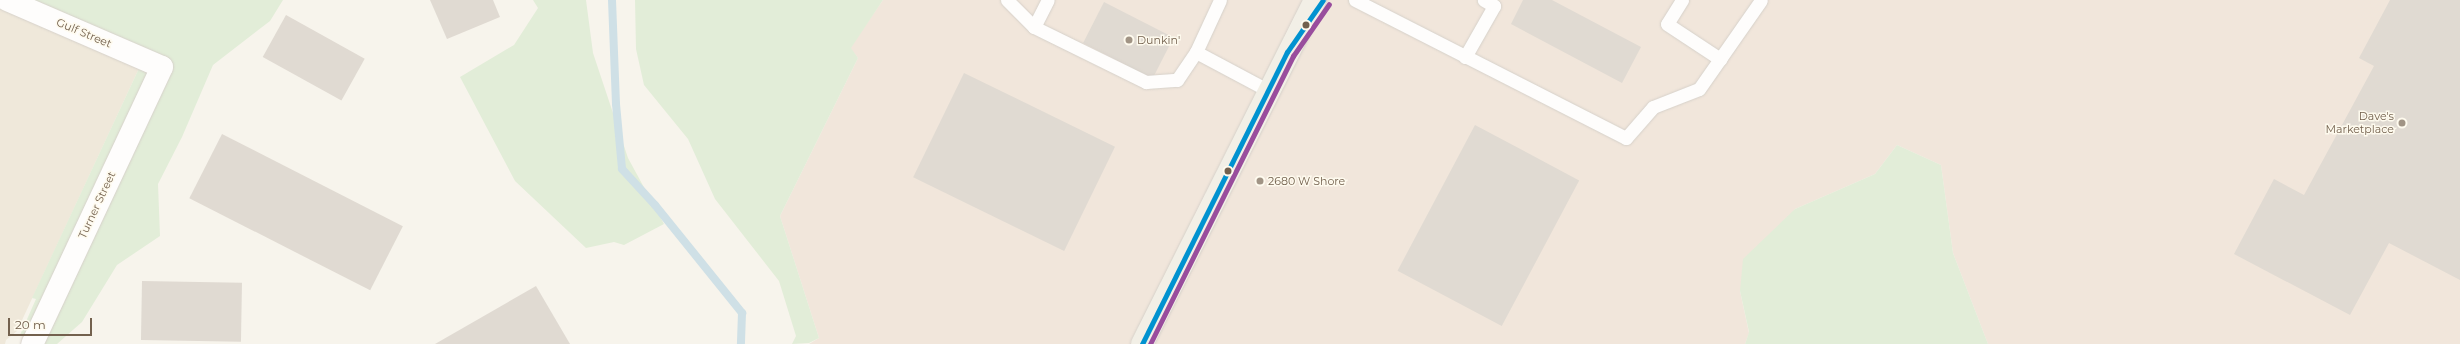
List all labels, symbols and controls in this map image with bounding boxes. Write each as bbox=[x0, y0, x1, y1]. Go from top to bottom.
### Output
street label: Gulf Street bbox=[54, 15, 114, 51]
unlabelled marker bbox=[1301, 20, 1311, 30]
place label: Dunkin' bbox=[1137, 33, 1180, 47]
marker: Dunkin' bbox=[1124, 35, 1134, 45]
place label: Dave's Marketplace bbox=[2326, 110, 2394, 136]
marker: Dave's Marketplace bbox=[2397, 118, 2407, 128]
unlabelled marker bbox=[1223, 166, 1233, 176]
street label: Turner Street bbox=[76, 169, 118, 241]
place label: 2680 W Shore bbox=[1268, 174, 1345, 188]
marker: 2680 W Shore bbox=[1255, 176, 1265, 186]
scale bar bbox=[10, 310, 94, 336]
text: 20 m bbox=[15, 317, 46, 332]

